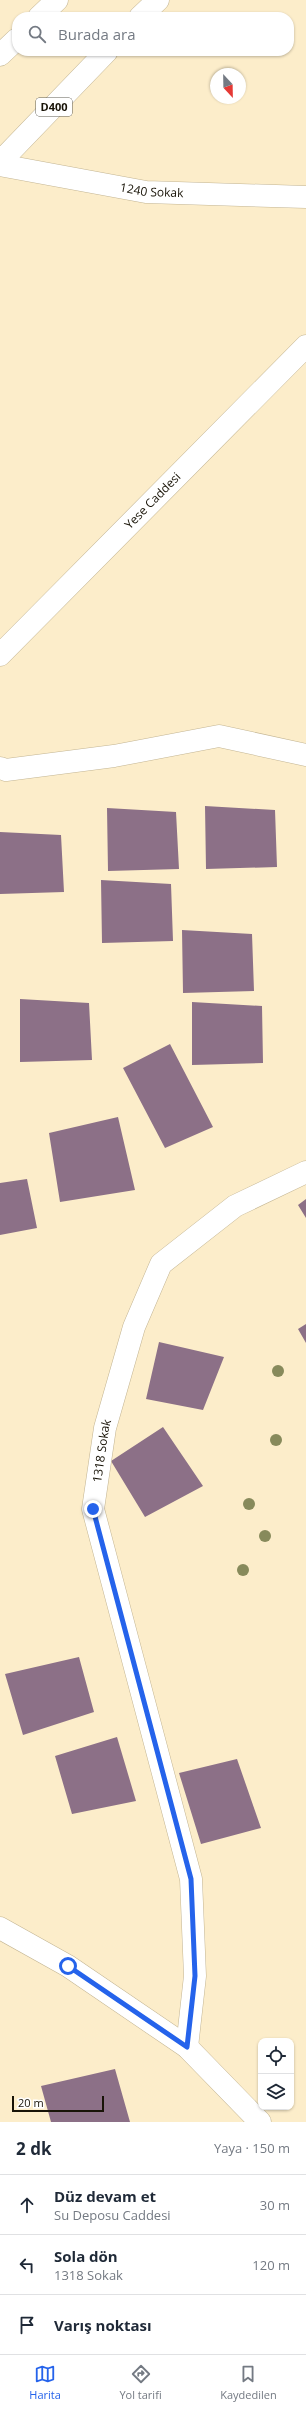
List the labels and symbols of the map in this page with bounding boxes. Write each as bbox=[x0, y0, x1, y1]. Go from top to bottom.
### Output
north arrow bbox=[210, 68, 246, 104]
road number: D400 bbox=[36, 98, 72, 116]
street label: 1240 Sokak bbox=[119, 178, 184, 201]
street label: Yese Caddesi bbox=[120, 468, 184, 533]
street label: 1318 Sokak bbox=[88, 1417, 115, 1484]
route end bbox=[84, 1500, 102, 1518]
route start bbox=[59, 1957, 77, 1975]
scale bar bbox=[12, 2094, 104, 2113]

